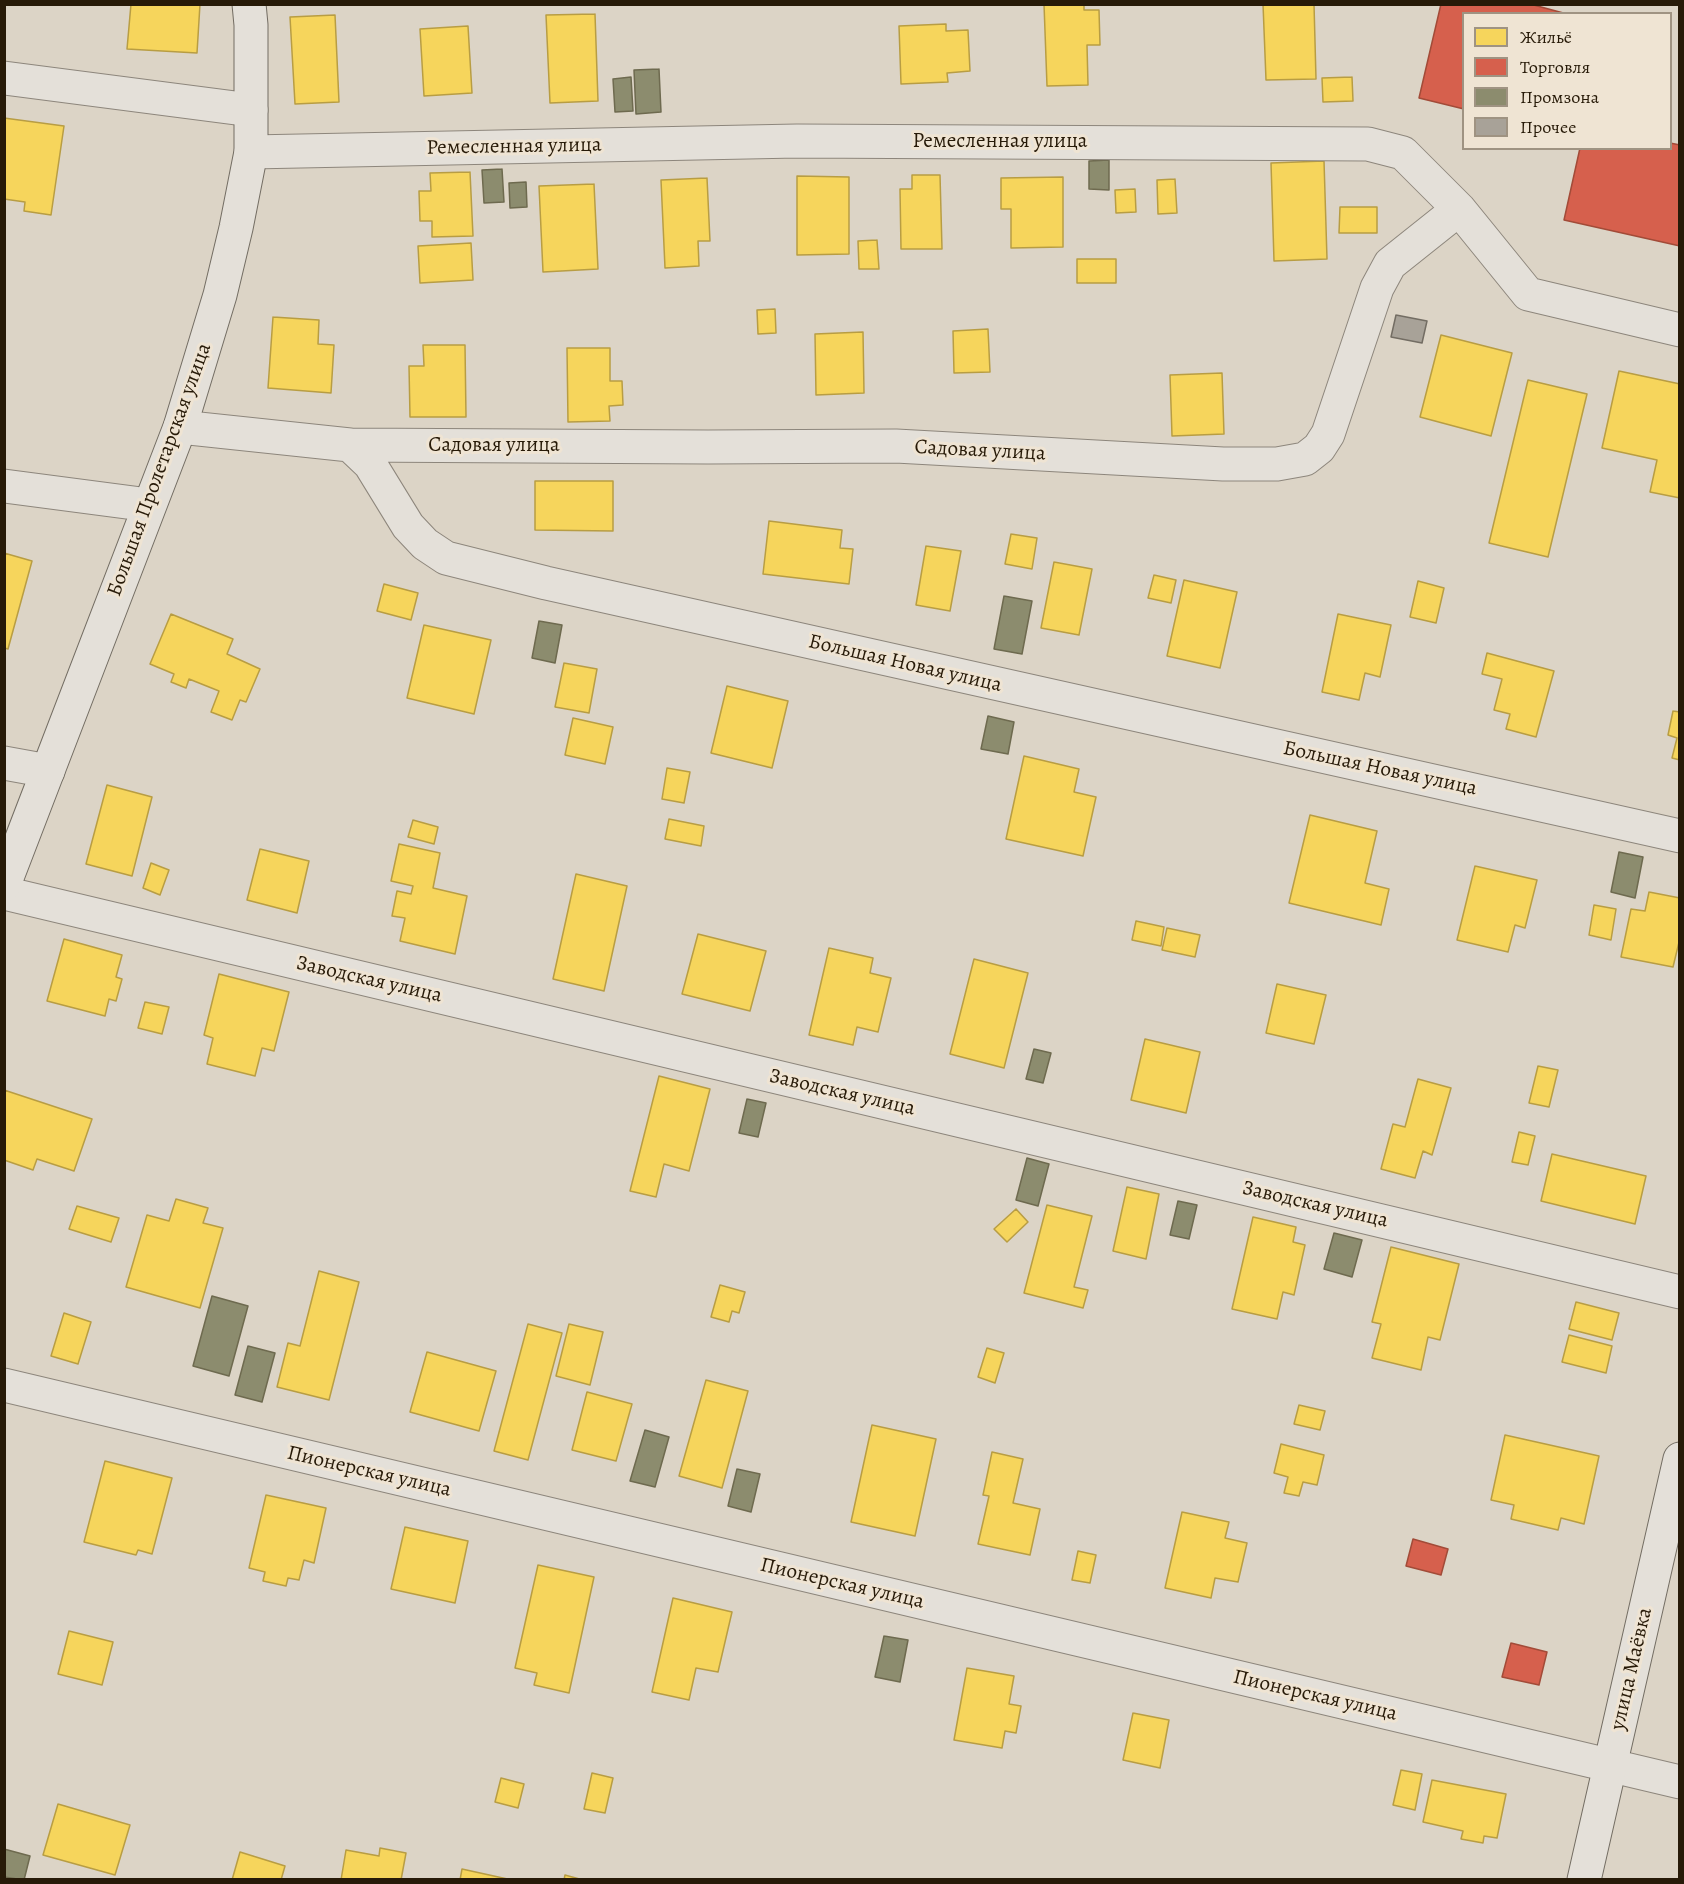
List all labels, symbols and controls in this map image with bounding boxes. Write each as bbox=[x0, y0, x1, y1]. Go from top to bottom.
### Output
legend bbox=[1462, 12, 1672, 150]
text: Жильё bbox=[1520, 25, 1572, 49]
text: Торговля bbox=[1520, 55, 1590, 79]
text: Промзона bbox=[1520, 85, 1599, 109]
text: Прочее bbox=[1520, 115, 1576, 139]
street label: Ремесленная улица bbox=[913, 129, 1087, 155]
street label: Ремесленная улица bbox=[426, 133, 602, 161]
street label: Большая Пролетарская улица bbox=[102, 340, 218, 600]
street label: Садовая улица bbox=[428, 433, 560, 459]
street label: Садовая улица bbox=[914, 435, 1046, 467]
street label: Большая Новая улица bbox=[806, 630, 1004, 698]
street label: Большая Новая улица bbox=[1281, 736, 1479, 802]
street label: Заводская улица bbox=[294, 951, 444, 1009]
street label: Заводская улица bbox=[767, 1064, 917, 1122]
street label: Заводская улица bbox=[1240, 1176, 1390, 1234]
street label: Пионерская улица bbox=[284, 1441, 454, 1503]
street label: Пионерская улица bbox=[757, 1553, 927, 1615]
street label: улица Маёвка bbox=[1606, 1605, 1658, 1733]
street label: Пионерская улица bbox=[1230, 1665, 1400, 1727]

